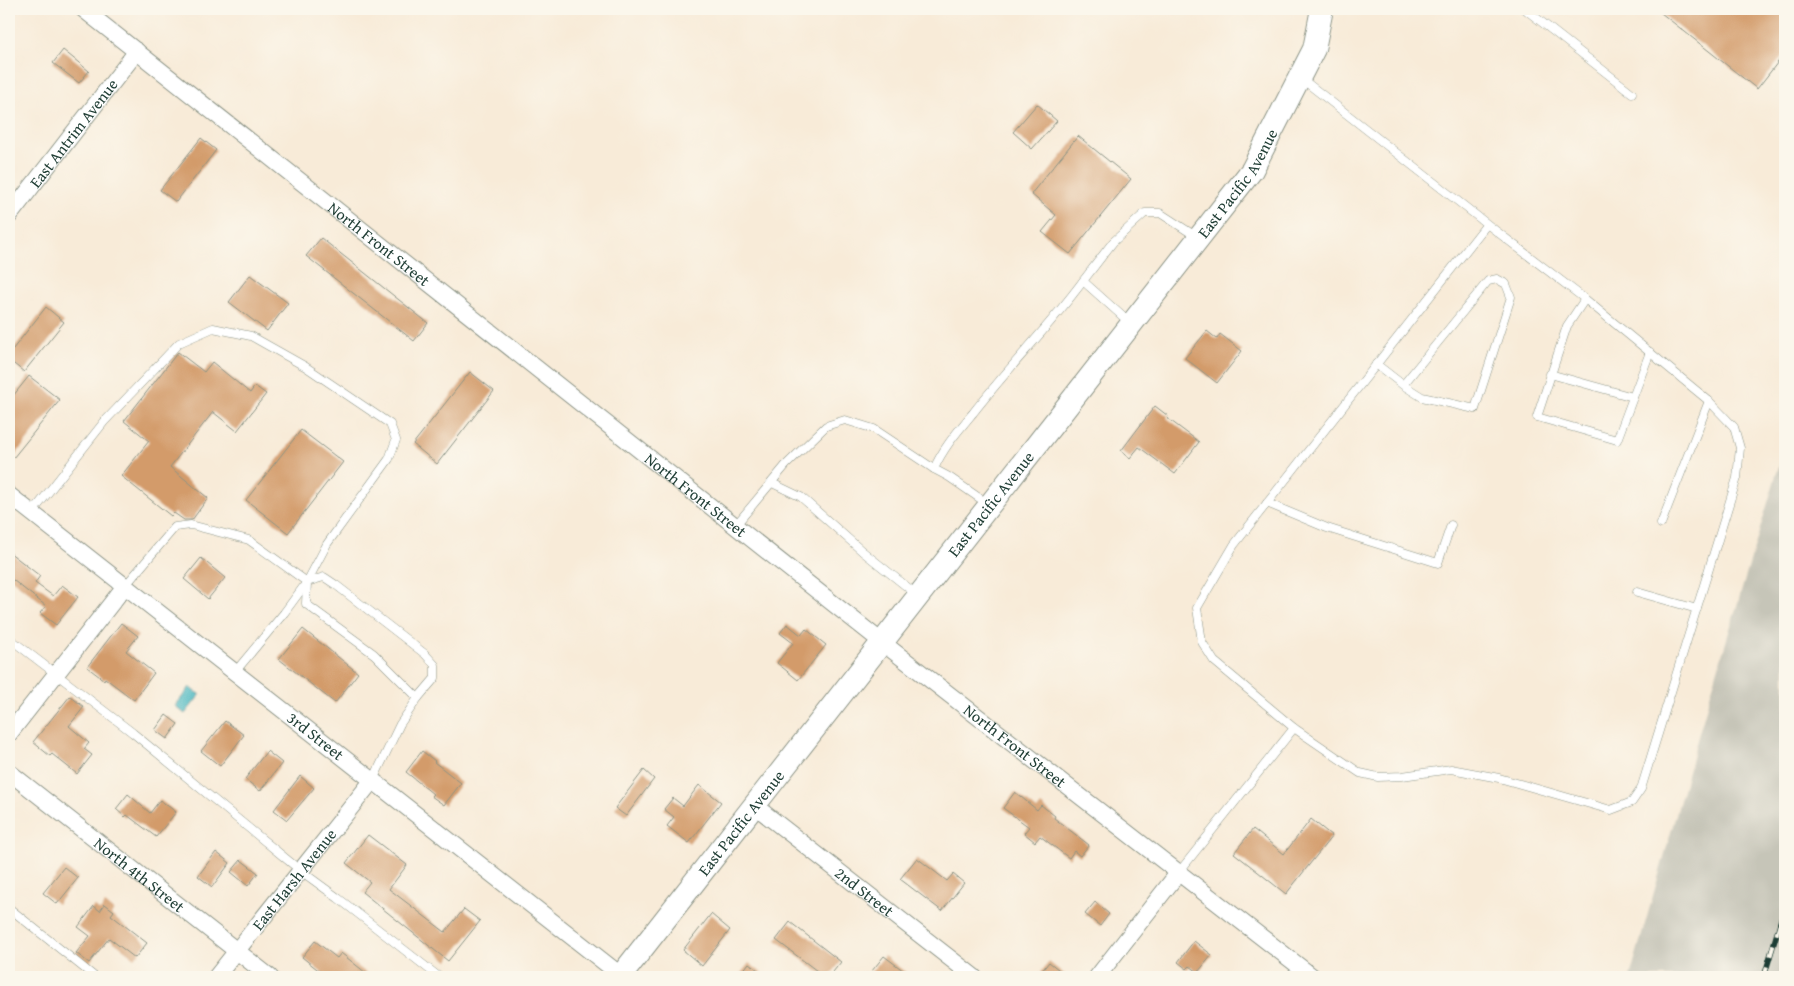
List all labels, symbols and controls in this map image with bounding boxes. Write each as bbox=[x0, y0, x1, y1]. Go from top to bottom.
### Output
street label: East Antrim Avenue bbox=[23, 73, 123, 193]
street label: East Pacific Avenue bbox=[1191, 124, 1283, 243]
street label: North Front Street bbox=[323, 196, 436, 292]
street label: East Pacific Avenue bbox=[942, 446, 1040, 562]
street label: North Front Street bbox=[640, 447, 752, 543]
street label: North Front Street bbox=[959, 698, 1072, 793]
street label: 3rd Street bbox=[282, 706, 350, 766]
street label: East Pacific Avenue bbox=[692, 765, 790, 881]
street label: East Harsh Avenue bbox=[246, 823, 342, 935]
street label: North 4th Street bbox=[89, 831, 190, 918]
street label: 2nd Street bbox=[830, 861, 900, 923]

